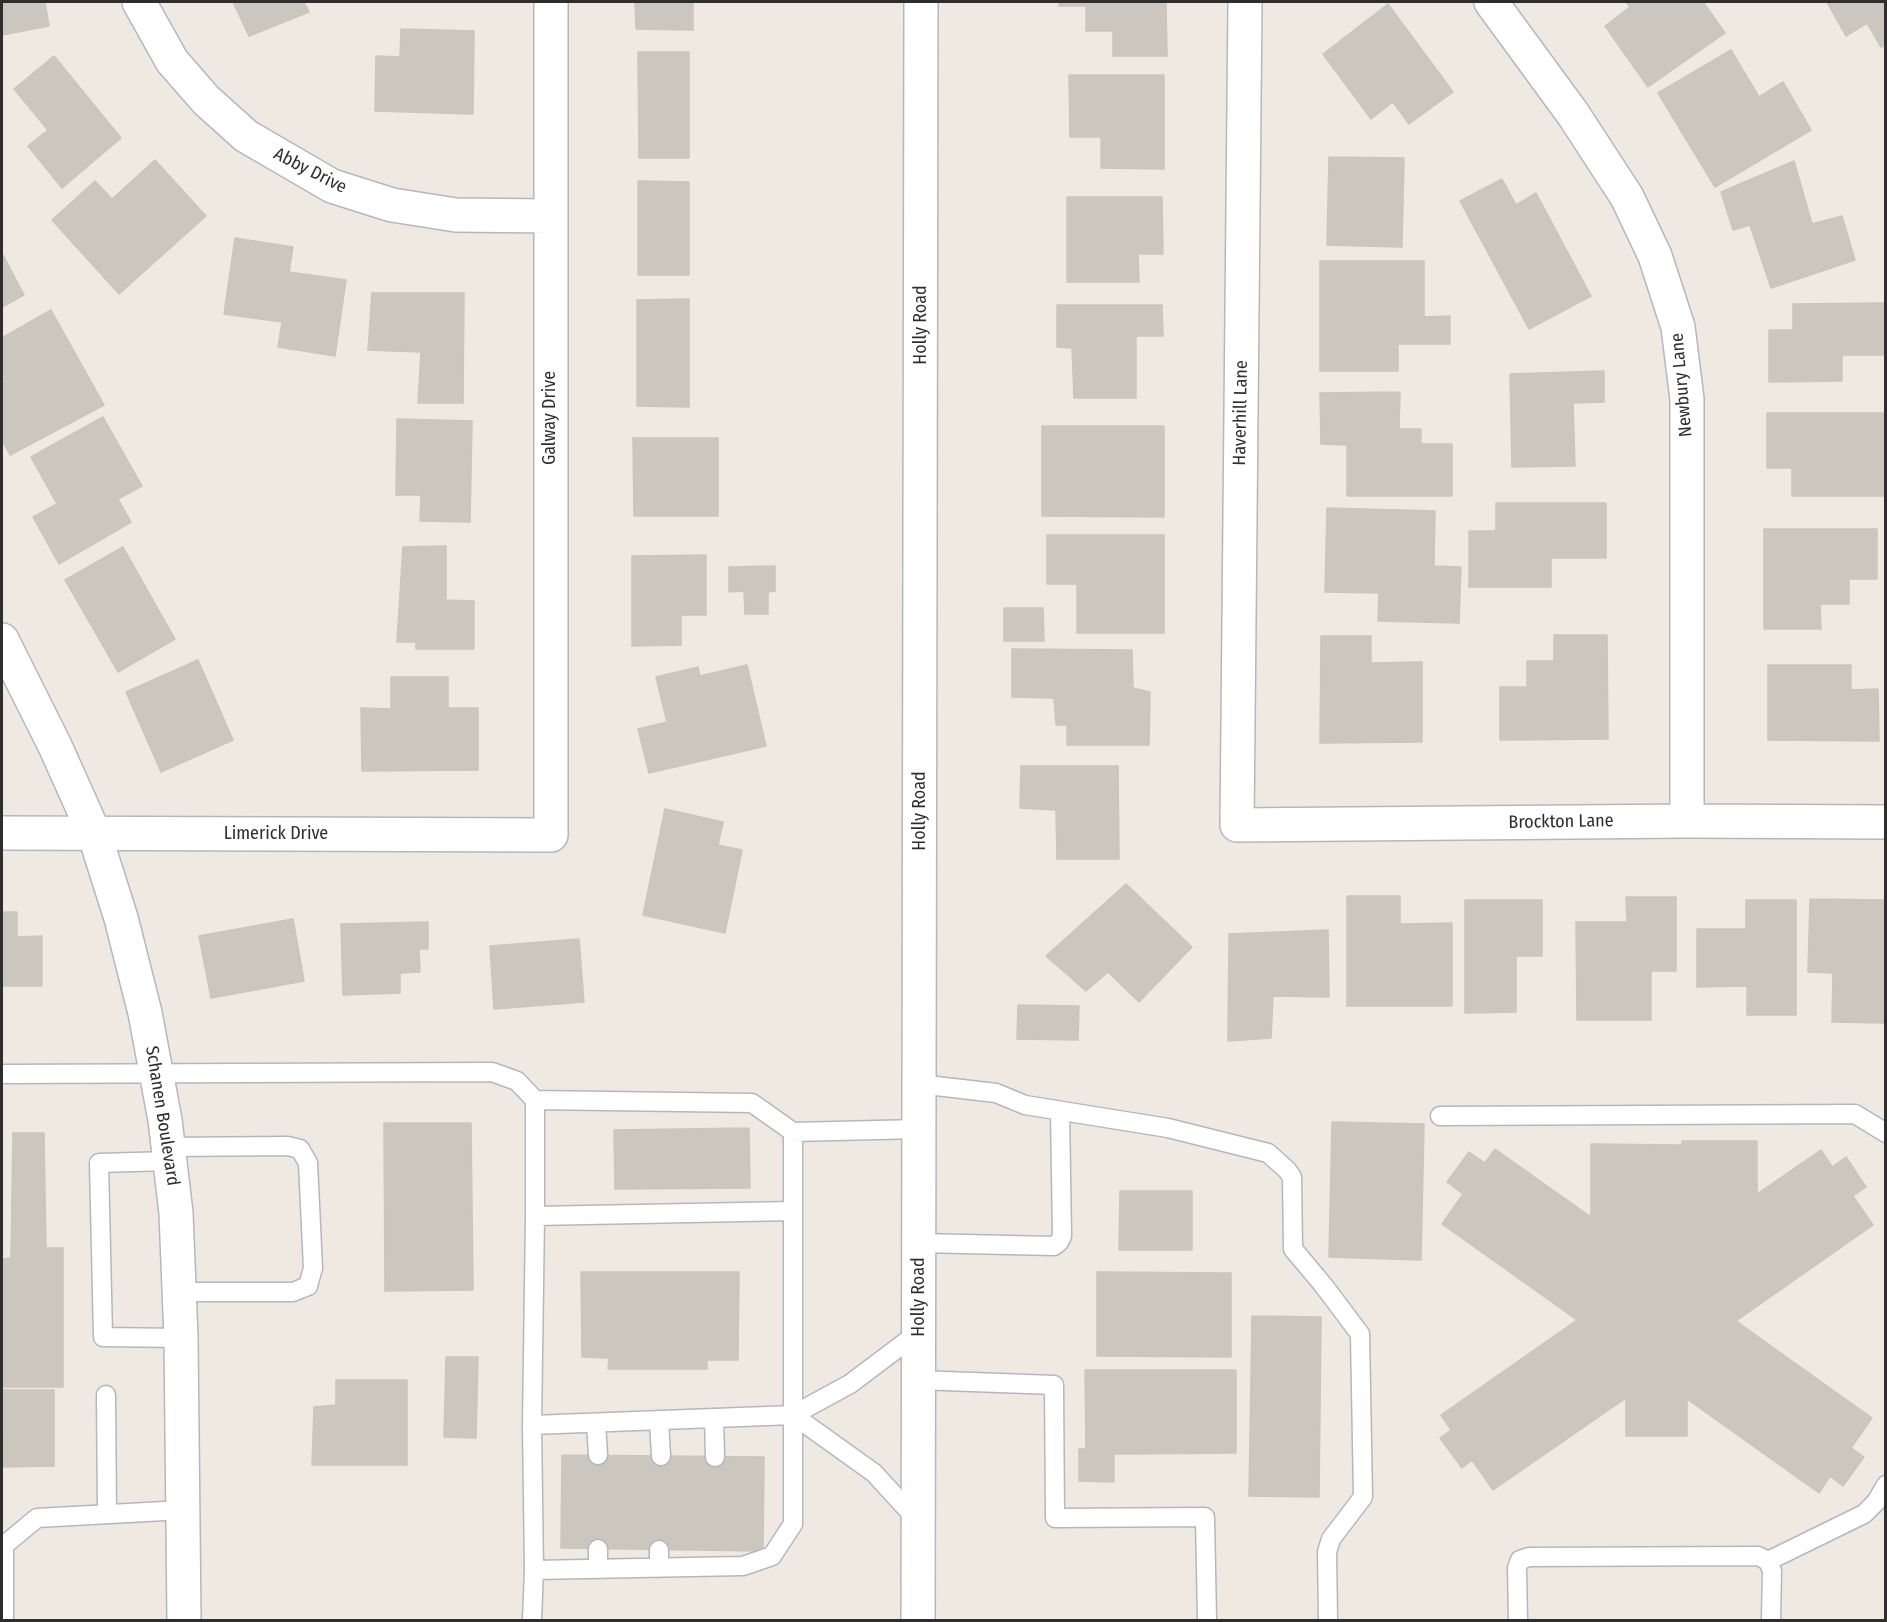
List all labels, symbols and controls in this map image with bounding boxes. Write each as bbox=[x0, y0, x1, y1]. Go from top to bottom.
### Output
street label: Abby Drive bbox=[270, 143, 350, 199]
street label: Holly Road bbox=[910, 285, 932, 365]
street label: Newbury Lane bbox=[1667, 332, 1697, 438]
street label: Haverhill Lane bbox=[1229, 360, 1253, 466]
street label: Galway Drive bbox=[539, 371, 561, 465]
street label: Holly Road bbox=[909, 771, 931, 851]
street label: Brockton Lane bbox=[1508, 810, 1614, 834]
street label: Limerick Drive bbox=[224, 823, 328, 845]
street label: Schanen Boulevard bbox=[140, 1045, 184, 1187]
street label: Holly Road bbox=[908, 1257, 930, 1337]

